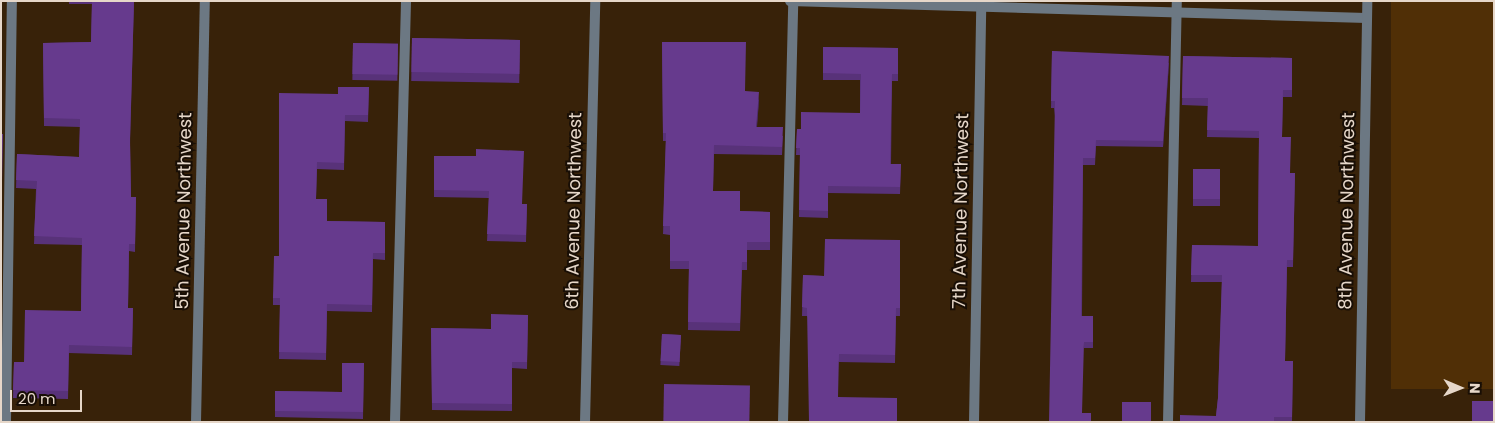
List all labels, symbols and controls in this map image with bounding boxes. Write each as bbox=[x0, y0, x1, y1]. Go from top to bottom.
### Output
street label: 5th Avenue Northwest bbox=[171, 112, 197, 310]
street label: 6th Avenue Northwest bbox=[561, 112, 587, 310]
street label: 8th Avenue Northwest bbox=[1334, 112, 1360, 310]
street label: 7th Avenue Northwest bbox=[948, 113, 974, 309]
north arrow bbox=[1435, 363, 1485, 413]
scale bar bbox=[12, 380, 85, 412]
text: N bbox=[1465, 383, 1485, 394]
text: 20 m bbox=[18, 388, 56, 409]

